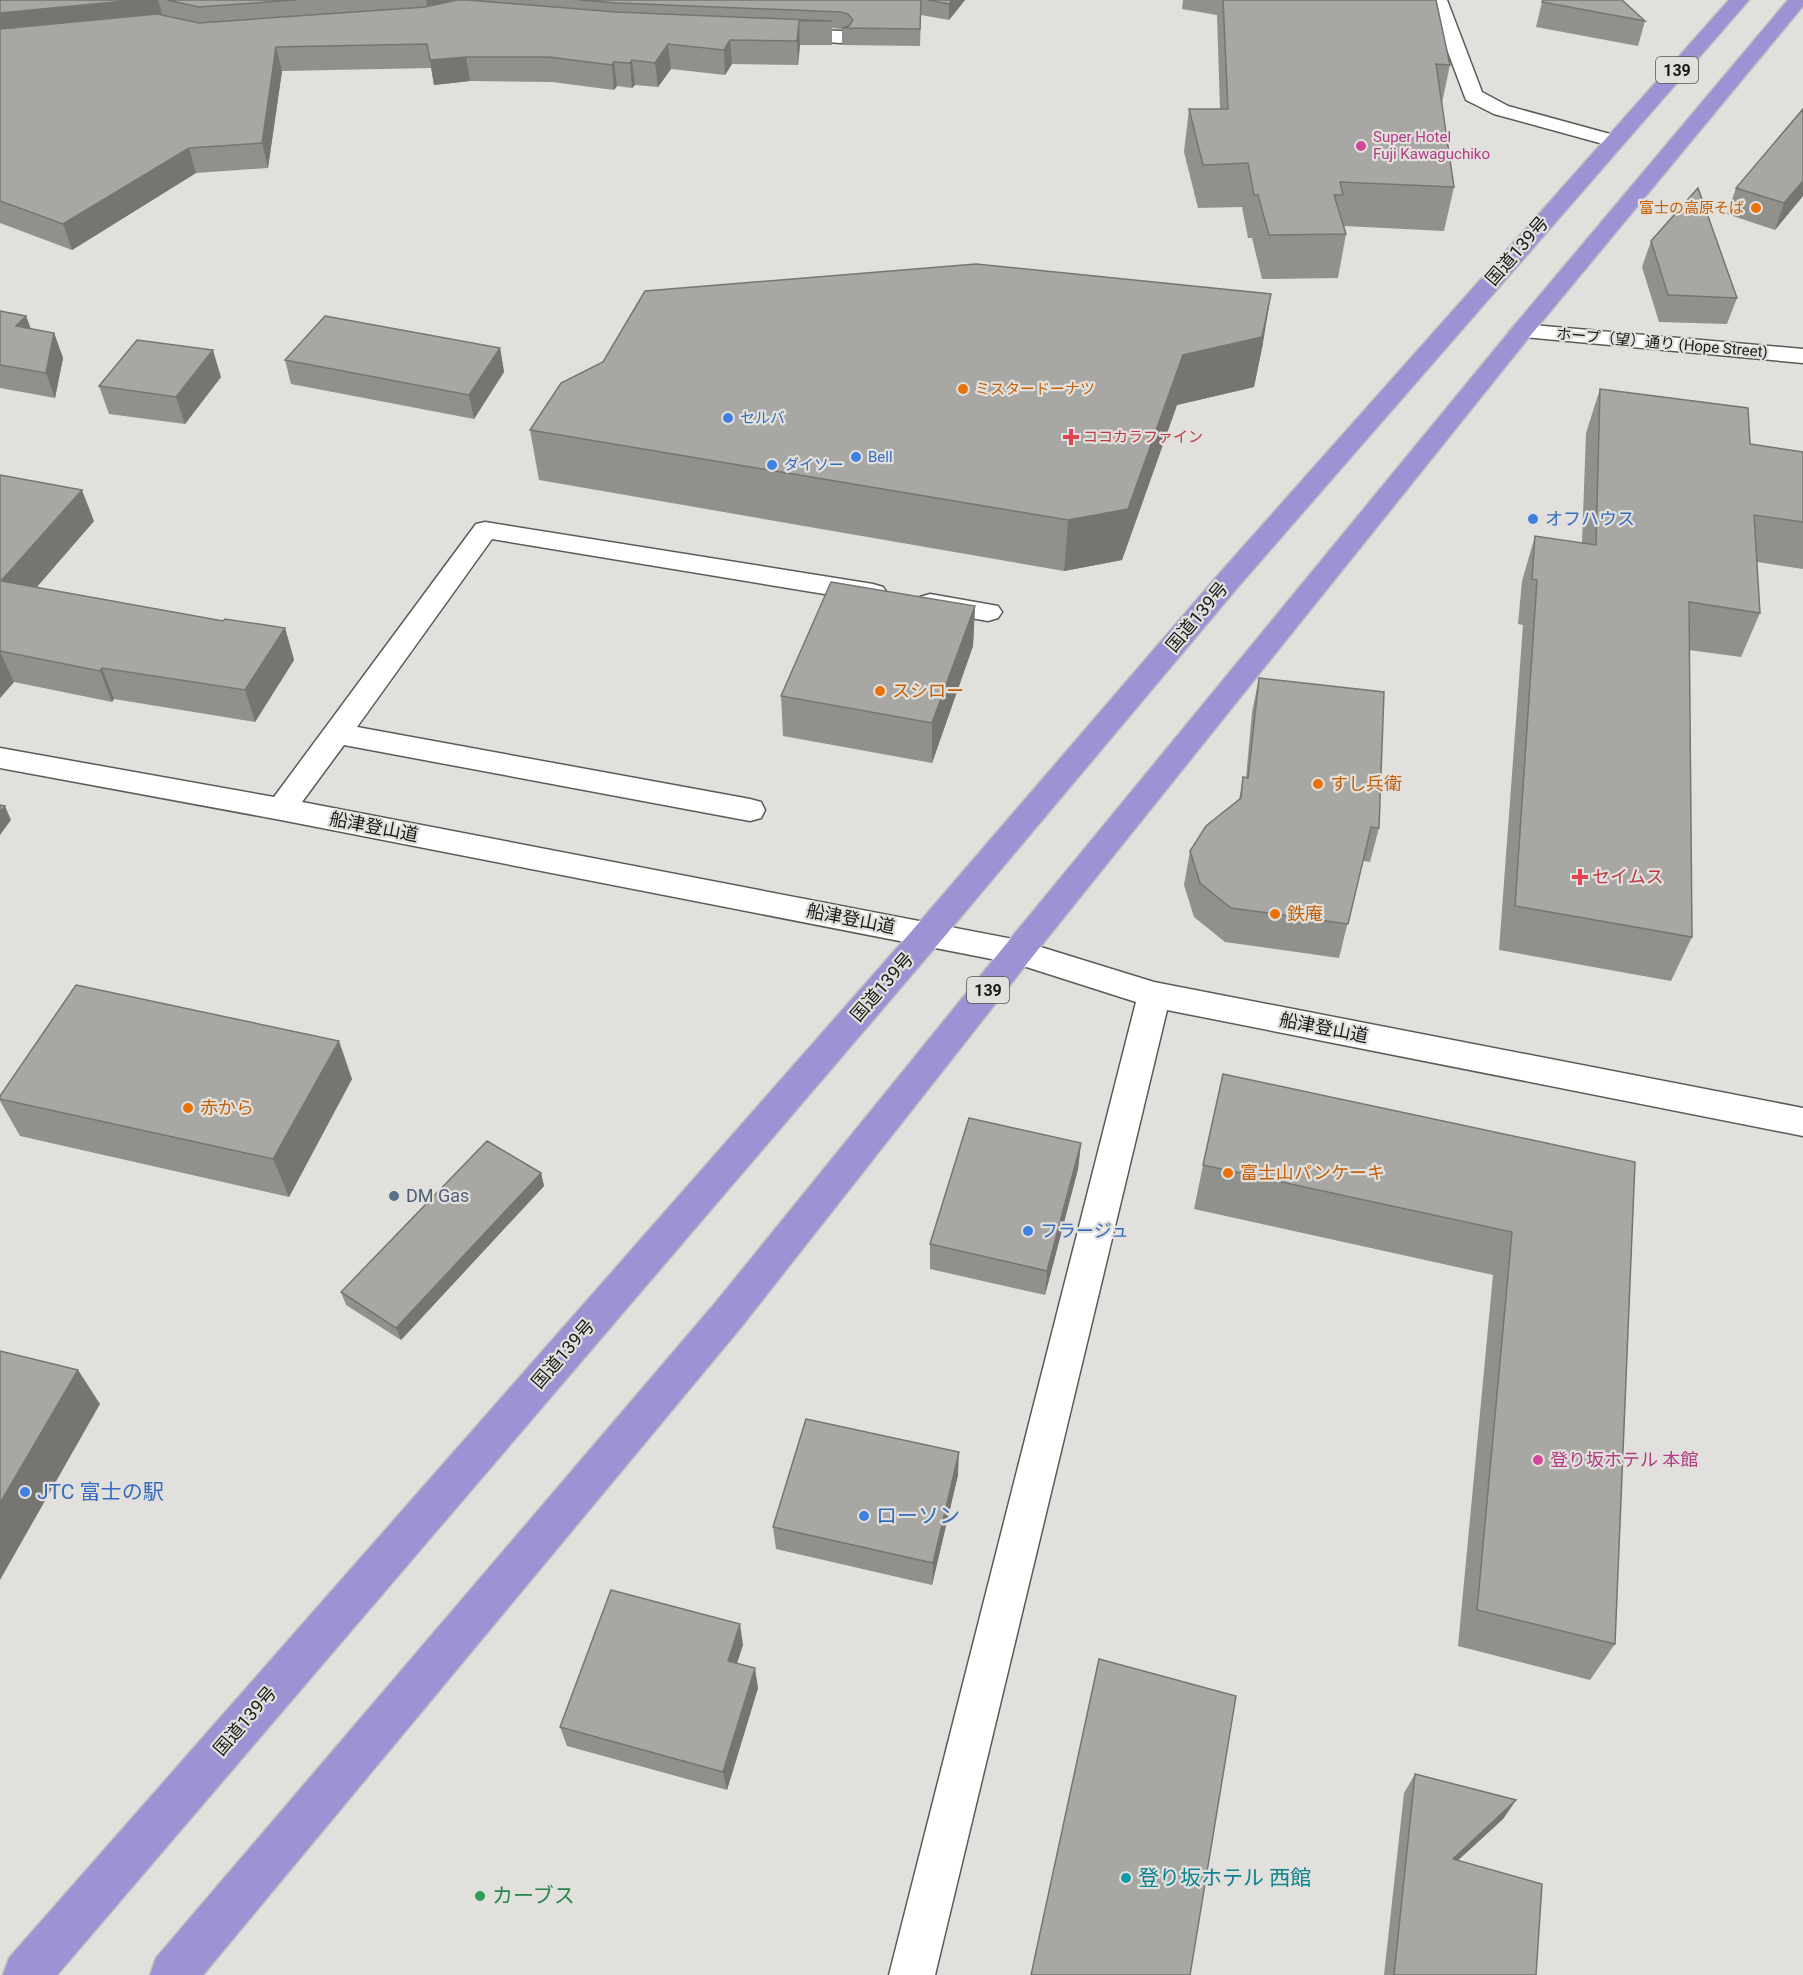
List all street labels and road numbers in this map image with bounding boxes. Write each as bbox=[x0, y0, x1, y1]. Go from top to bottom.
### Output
road number: 139 bbox=[1656, 57, 1698, 83]
street label: 国道139号 bbox=[1481, 212, 1552, 289]
street label: ホープ（望）通り (Hope Street) bbox=[1556, 325, 1768, 361]
street label: 国道139号 bbox=[1161, 578, 1232, 656]
street label: 船津登山道 bbox=[328, 808, 420, 845]
street label: 船津登山道 bbox=[805, 900, 897, 937]
street label: 国道139号 bbox=[846, 948, 917, 1025]
road number: 139 bbox=[967, 977, 1009, 1003]
street label: 船津登山道 bbox=[1278, 1009, 1370, 1046]
street label: 国道139号 bbox=[527, 1315, 598, 1392]
street label: 国道139号 bbox=[209, 1682, 280, 1759]

